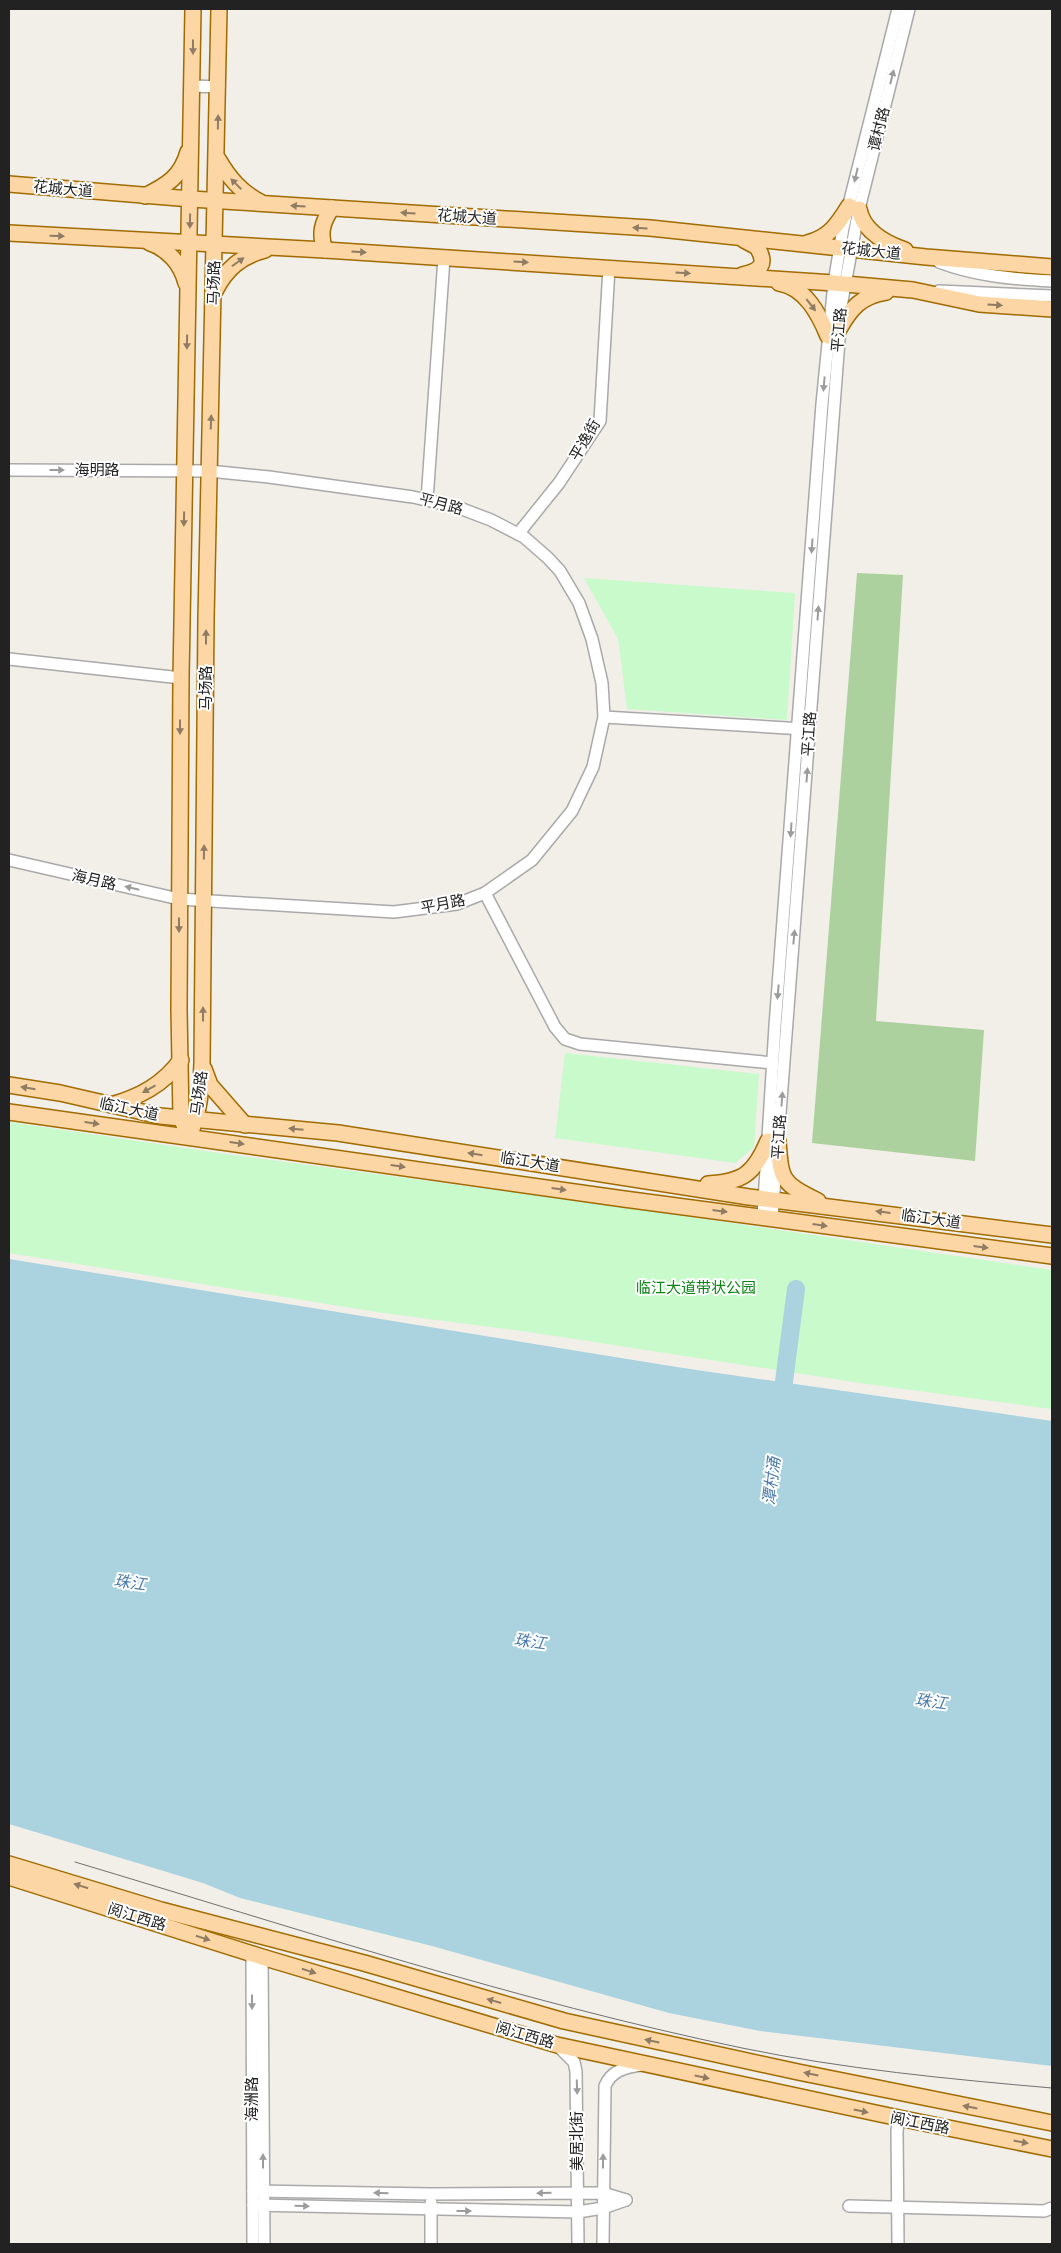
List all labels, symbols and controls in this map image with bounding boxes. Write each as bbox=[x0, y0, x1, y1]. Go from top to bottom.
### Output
one-way arrow bbox=[189, 39, 197, 55]
one-way arrow bbox=[888, 69, 896, 85]
street label: 谭村路 bbox=[864, 105, 893, 153]
one-way arrow bbox=[214, 114, 222, 130]
one-way arrow bbox=[852, 167, 860, 182]
street label: 花城大道 bbox=[32, 176, 94, 201]
one-way arrow bbox=[231, 179, 243, 191]
one-way arrow bbox=[290, 202, 306, 210]
street label: 花城大道 bbox=[436, 205, 498, 228]
one-way arrow bbox=[400, 209, 416, 217]
one-way arrow bbox=[186, 213, 194, 229]
one-way arrow bbox=[632, 223, 648, 231]
one-way arrow bbox=[50, 232, 66, 240]
street label: 花城大道 bbox=[840, 238, 902, 263]
one-way arrow bbox=[351, 249, 367, 257]
one-way arrow bbox=[231, 257, 245, 267]
one-way arrow bbox=[513, 259, 529, 267]
street label: 马场路 bbox=[204, 260, 223, 306]
one-way arrow bbox=[676, 269, 692, 277]
one-way arrow bbox=[806, 298, 817, 311]
one-way arrow bbox=[987, 301, 1003, 309]
street label: 平江路 bbox=[827, 307, 850, 353]
one-way arrow bbox=[183, 334, 191, 350]
one-way arrow bbox=[820, 376, 828, 392]
one-way arrow bbox=[207, 414, 215, 430]
street label: 平逸街 bbox=[565, 416, 604, 464]
street label: 海明路 bbox=[74, 460, 120, 479]
one-way arrow bbox=[50, 466, 66, 474]
street label: 平月路 bbox=[417, 489, 465, 519]
one-way arrow bbox=[180, 511, 188, 527]
one-way arrow bbox=[807, 538, 815, 554]
one-way arrow bbox=[815, 604, 823, 620]
one-way arrow bbox=[202, 629, 210, 645]
street label: 马场路 bbox=[196, 665, 215, 711]
street label: 平江路 bbox=[797, 711, 820, 757]
one-way arrow bbox=[176, 719, 184, 735]
one-way arrow bbox=[803, 766, 811, 782]
one-way arrow bbox=[786, 822, 794, 838]
one-way arrow bbox=[200, 844, 208, 860]
street label: 海月路 bbox=[70, 865, 118, 894]
one-way arrow bbox=[124, 884, 139, 892]
street label: 平月路 bbox=[419, 890, 467, 917]
one-way arrow bbox=[175, 917, 183, 933]
one-way arrow bbox=[790, 928, 798, 944]
one-way arrow bbox=[774, 984, 782, 1000]
one-way arrow bbox=[199, 1006, 207, 1022]
street label: 马场路 bbox=[186, 1069, 211, 1116]
one-way arrow bbox=[19, 1083, 35, 1091]
one-way arrow bbox=[142, 1085, 157, 1093]
one-way arrow bbox=[778, 1090, 786, 1106]
street label: 临江大道 bbox=[98, 1093, 160, 1124]
street label: 平江路 bbox=[767, 1114, 790, 1160]
one-way arrow bbox=[84, 1119, 100, 1127]
one-way arrow bbox=[288, 1125, 304, 1133]
one-way arrow bbox=[229, 1139, 245, 1147]
street label: 临江大道 bbox=[499, 1147, 561, 1176]
one-way arrow bbox=[466, 1150, 482, 1158]
one-way arrow bbox=[390, 1162, 406, 1170]
one-way arrow bbox=[551, 1186, 567, 1194]
street label: 临江大道 bbox=[900, 1205, 962, 1232]
one-way arrow bbox=[712, 1207, 728, 1215]
one-way arrow bbox=[874, 1208, 890, 1216]
one-way arrow bbox=[812, 1221, 828, 1229]
one-way arrow bbox=[973, 1243, 989, 1251]
park label: 临江大道带状公园 bbox=[636, 1278, 756, 1297]
water label: 潭村涌 bbox=[758, 1454, 784, 1506]
water label: 珠江 bbox=[113, 1570, 149, 1594]
water label: 珠江 bbox=[513, 1629, 549, 1653]
water label: 珠江 bbox=[914, 1689, 950, 1713]
one-way arrow bbox=[74, 1881, 89, 1889]
street label: 阅江西路 bbox=[106, 1899, 169, 1934]
one-way arrow bbox=[196, 1934, 211, 1942]
one-way arrow bbox=[302, 1967, 317, 1975]
one-way arrow bbox=[248, 1994, 256, 2010]
one-way arrow bbox=[487, 1997, 502, 2005]
street label: 阅江西路 bbox=[494, 2017, 557, 2052]
one-way arrow bbox=[644, 2037, 659, 2045]
one-way arrow bbox=[802, 2070, 818, 2078]
one-way arrow bbox=[695, 2073, 710, 2081]
street label: 海洲路 bbox=[242, 2076, 261, 2122]
one-way arrow bbox=[573, 2079, 581, 2095]
one-way arrow bbox=[962, 2103, 978, 2111]
one-way arrow bbox=[854, 2107, 870, 2115]
street label: 阅江西路 bbox=[889, 2107, 951, 2138]
street label: 美居北街 bbox=[567, 2111, 586, 2171]
one-way arrow bbox=[1013, 2139, 1029, 2147]
one-way arrow bbox=[259, 2152, 267, 2168]
one-way arrow bbox=[600, 2152, 608, 2168]
one-way arrow bbox=[373, 2189, 389, 2197]
one-way arrow bbox=[535, 2189, 551, 2197]
one-way arrow bbox=[294, 2203, 310, 2211]
one-way arrow bbox=[456, 2207, 472, 2215]

